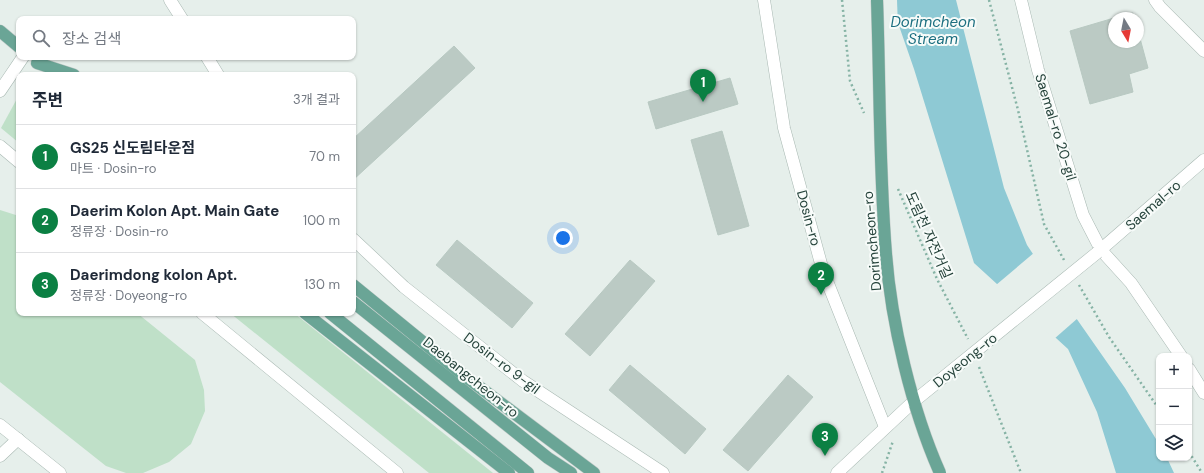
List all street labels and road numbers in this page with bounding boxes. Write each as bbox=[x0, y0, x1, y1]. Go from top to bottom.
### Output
street label: Saemal-ro 20-gil bbox=[1031, 71, 1081, 183]
street label: Saemal-ro bbox=[1122, 176, 1184, 234]
street label: Dosin-ro bbox=[793, 188, 825, 248]
street label: 도림천 자전거길 bbox=[902, 188, 956, 282]
street label: Dorimcheon-ro bbox=[859, 190, 885, 292]
street label: Dosin-ro 9-gil bbox=[460, 328, 544, 398]
street label: Doyeong-ro bbox=[929, 329, 1001, 391]
street label: Daebangcheon-ro bbox=[419, 333, 523, 421]

